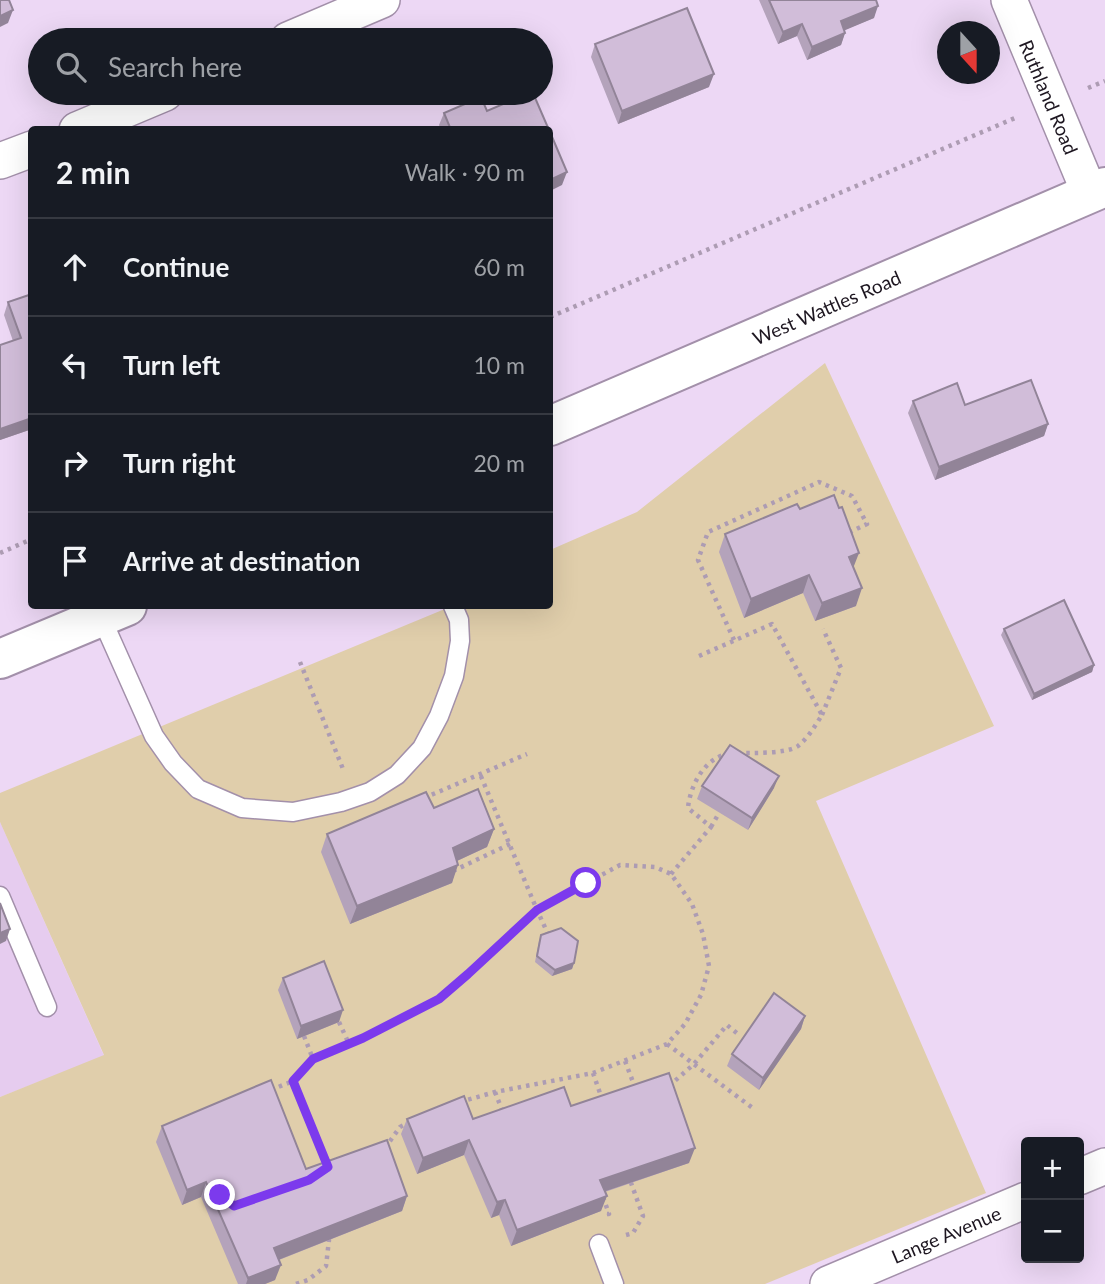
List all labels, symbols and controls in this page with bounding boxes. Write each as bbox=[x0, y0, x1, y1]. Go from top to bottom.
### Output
north arrow bbox=[937, 21, 1000, 84]
search box bbox=[28, 28, 553, 105]
street label: Ruthland Road bbox=[1015, 36, 1084, 158]
icon: search bbox=[52, 48, 90, 86]
text: Search here bbox=[108, 51, 242, 83]
text: 2 min bbox=[56, 154, 130, 190]
text: Walk · 90 m bbox=[405, 158, 525, 186]
icon: ahead bbox=[56, 248, 94, 286]
text: Continue bbox=[123, 251, 229, 283]
text: 60 m bbox=[474, 253, 525, 281]
street label: West Wattles Road bbox=[749, 265, 904, 349]
icon: left bbox=[56, 346, 94, 384]
text: Turn left bbox=[123, 349, 220, 381]
text: 10 m bbox=[474, 351, 525, 379]
icon: right bbox=[56, 444, 94, 482]
text: Turn right bbox=[123, 447, 236, 479]
text: 20 m bbox=[474, 449, 525, 477]
icon: arrive bbox=[56, 542, 94, 580]
text: Arrive at destination bbox=[123, 545, 360, 577]
route start bbox=[570, 867, 601, 898]
map controls bbox=[1021, 1137, 1084, 1263]
button: + bbox=[1021, 1137, 1084, 1200]
route end bbox=[204, 1179, 235, 1210]
button: − bbox=[1021, 1200, 1084, 1263]
street label: Lange Avenue bbox=[888, 1201, 1004, 1267]

